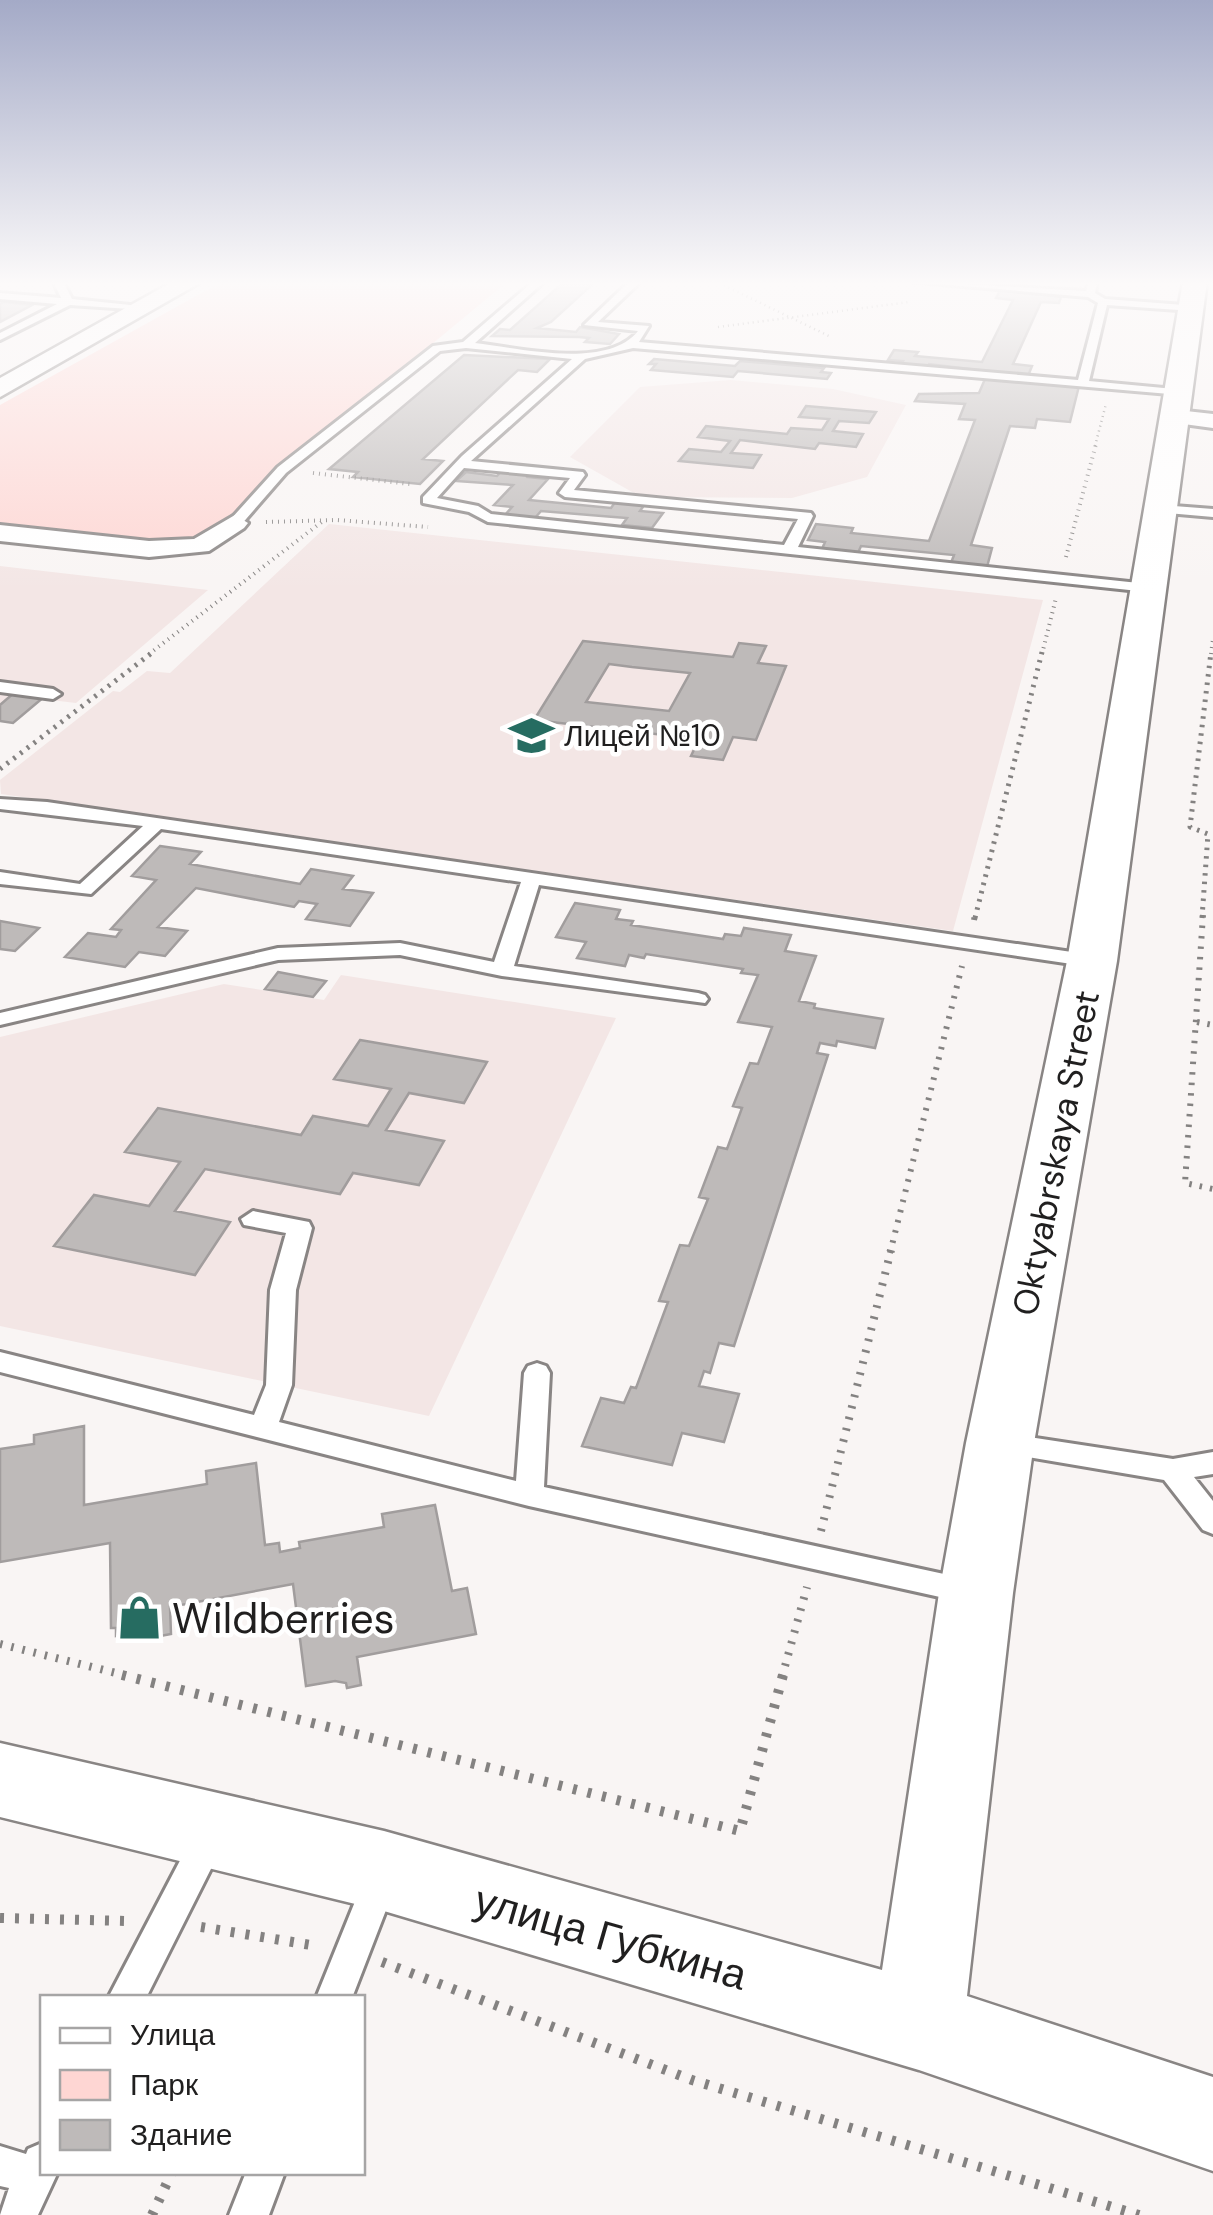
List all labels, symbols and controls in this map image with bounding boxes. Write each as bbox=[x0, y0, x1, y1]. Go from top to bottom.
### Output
school or university icon: Лицей №10 bbox=[507, 712, 555, 760]
place label: Лицей №10 bbox=[564, 716, 721, 755]
street label: Oktyabrskaya Street bbox=[1002, 987, 1110, 1319]
place label: Wildberries bbox=[172, 1591, 395, 1646]
shop icon: Wildberries bbox=[115, 1594, 163, 1642]
street label: улица Губкина bbox=[468, 1872, 754, 2003]
legend bbox=[40, 1995, 365, 2175]
text: Улица bbox=[130, 2015, 215, 2054]
text: Парк bbox=[130, 2065, 199, 2104]
text: Здание bbox=[130, 2115, 232, 2154]

